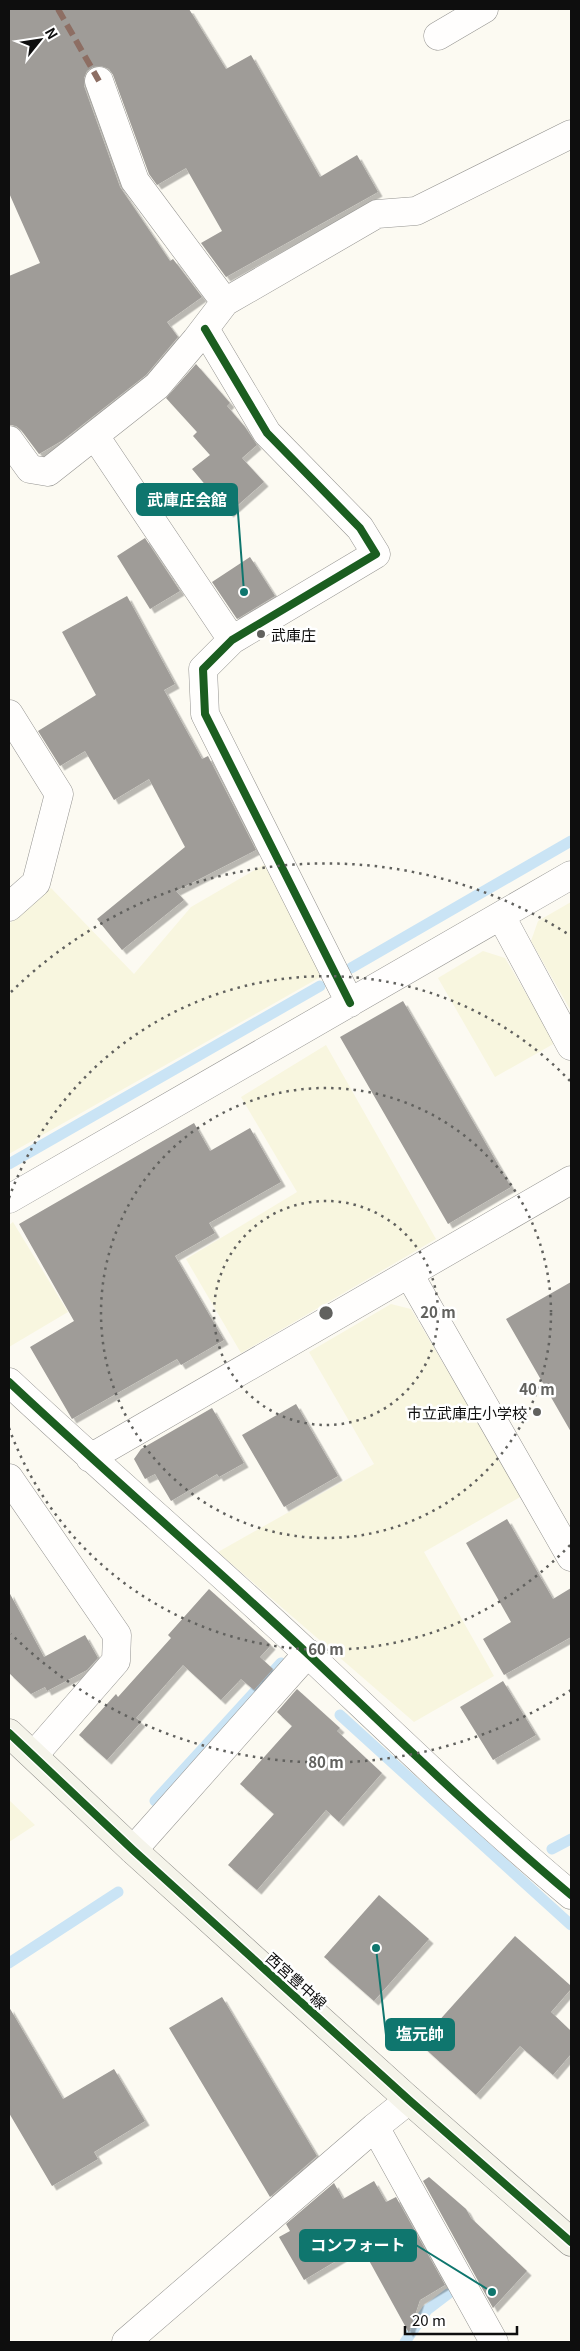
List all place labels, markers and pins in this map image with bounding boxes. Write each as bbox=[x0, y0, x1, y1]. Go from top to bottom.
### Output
callout: 武庫庄会館 bbox=[137, 484, 237, 515]
place label: 武庫庄 bbox=[271, 624, 316, 645]
marker: 武庫庄 bbox=[255, 628, 267, 640]
centre of rings bbox=[317, 1304, 335, 1322]
place label: 市立武庫庄小学校 bbox=[407, 1402, 527, 1423]
marker: 市立武庫庄小学校 bbox=[531, 1406, 543, 1418]
callout: 塩元帥 bbox=[386, 2019, 454, 2050]
callout: コンフォート bbox=[300, 2230, 416, 2261]

